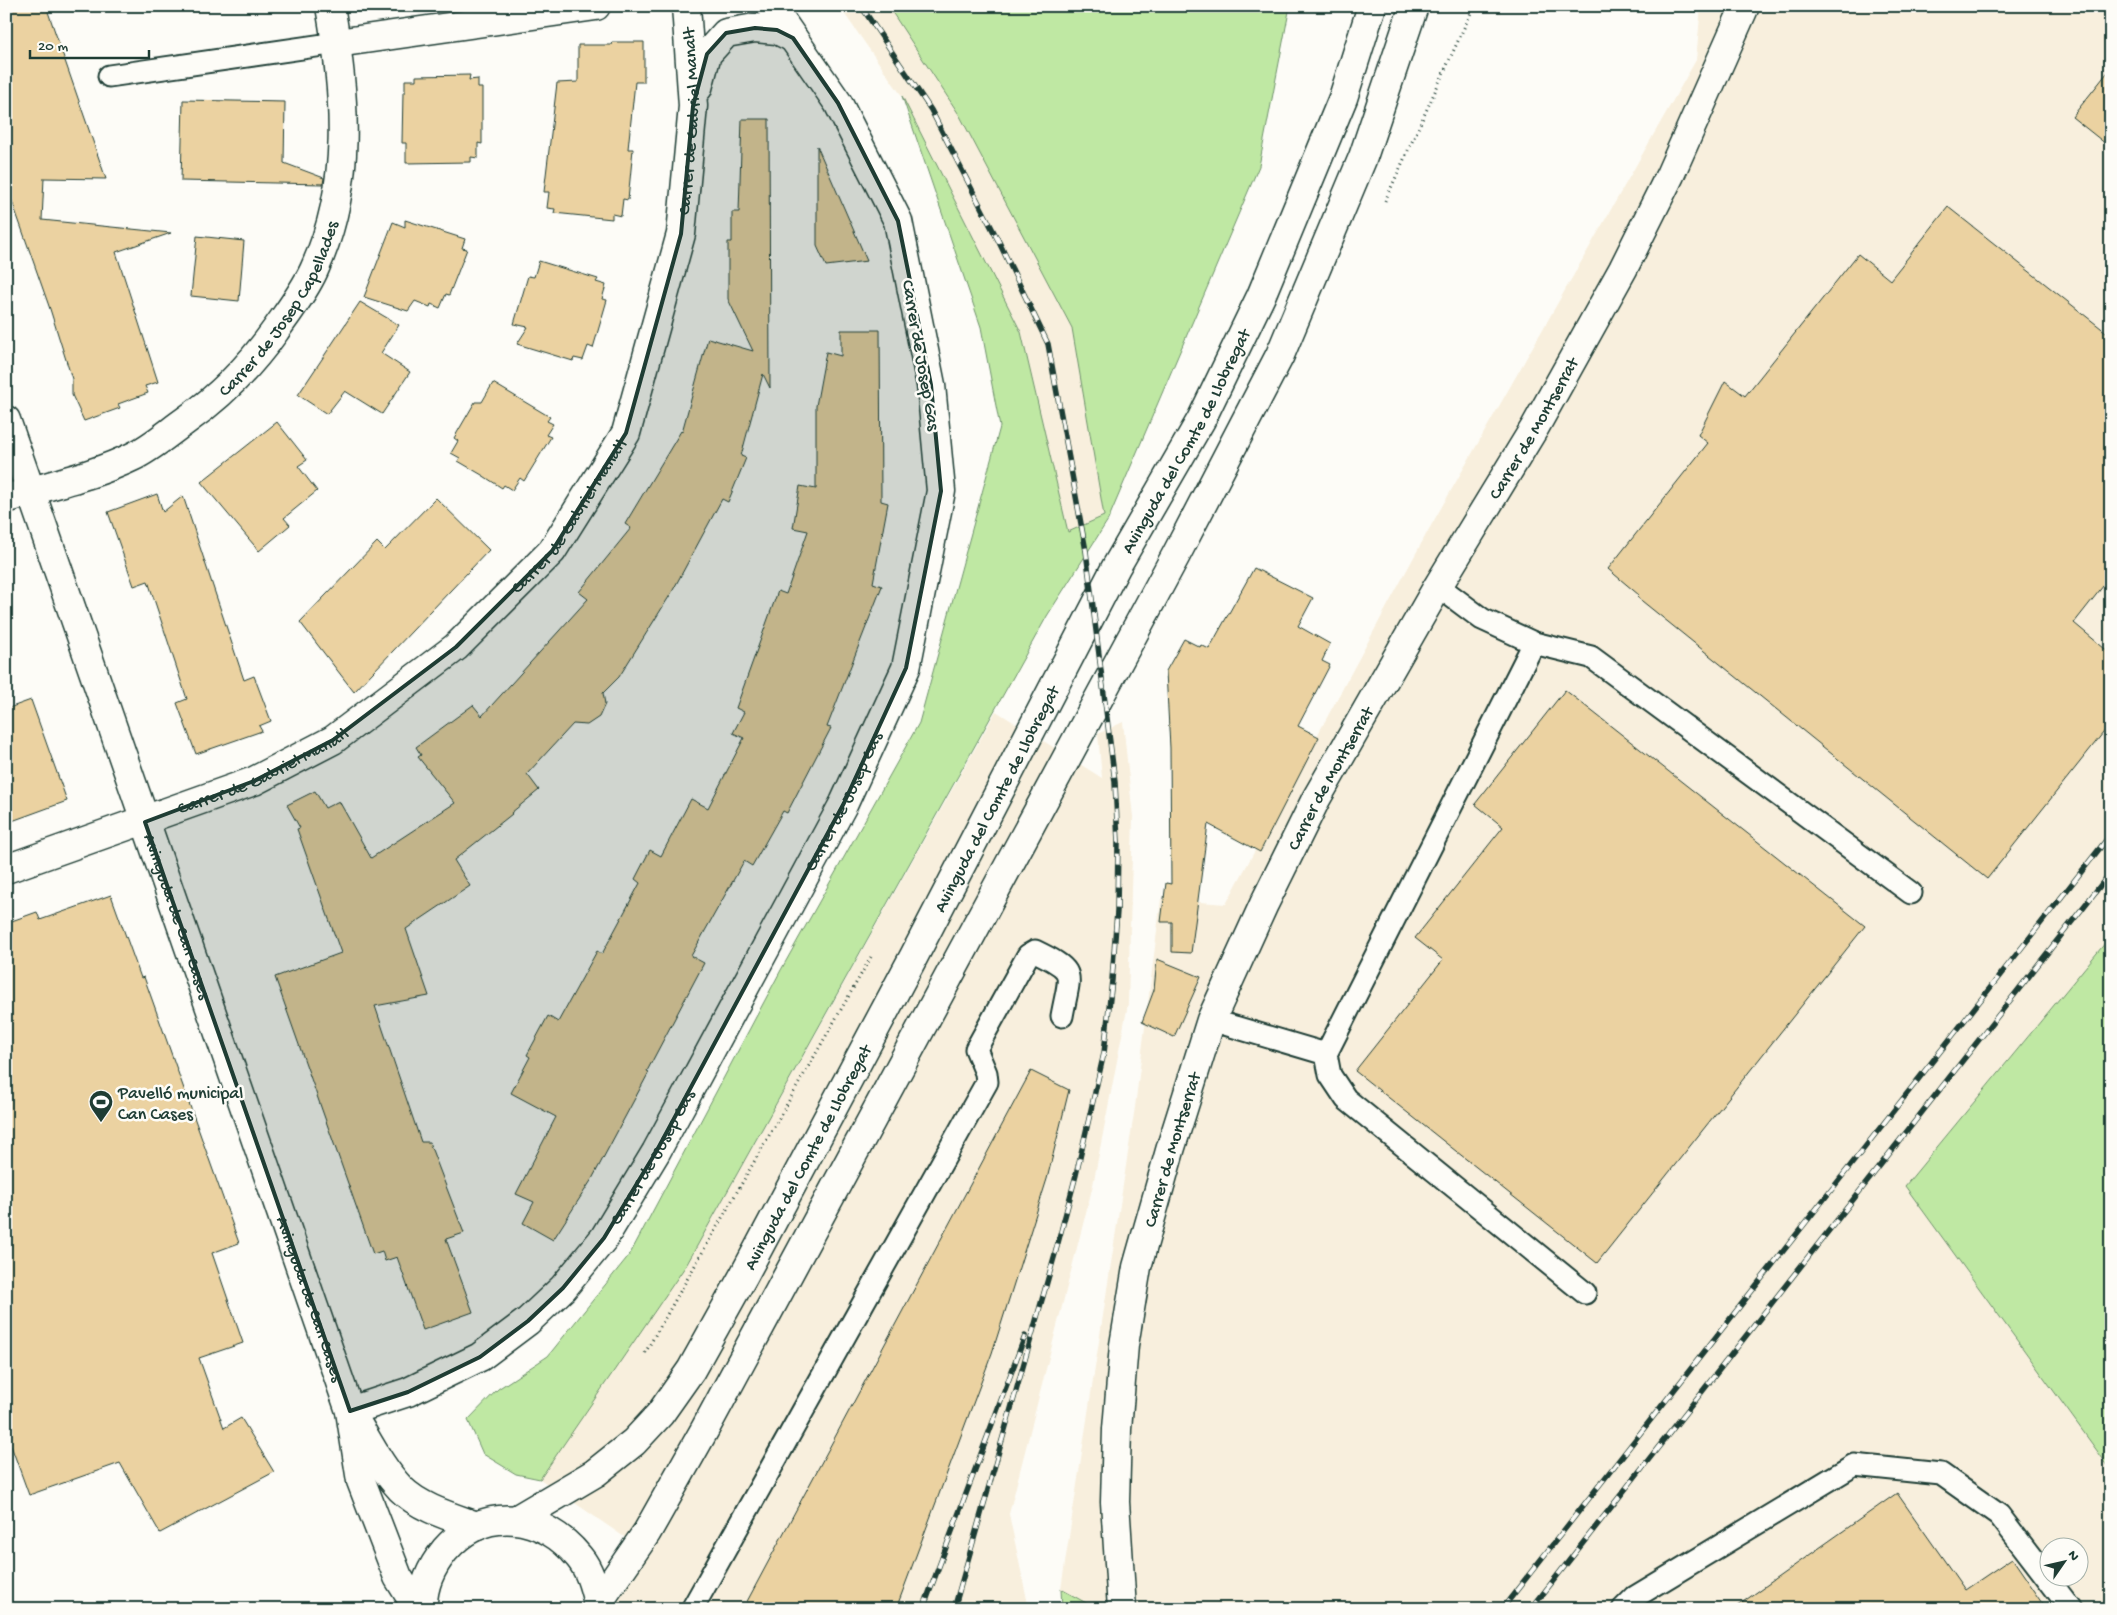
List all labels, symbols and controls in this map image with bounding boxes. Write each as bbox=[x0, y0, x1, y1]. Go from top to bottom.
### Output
street label: Carrer de Gabriel Manalt bbox=[675, 25, 706, 216]
scale bar bbox=[30, 28, 149, 60]
text: 20 m bbox=[38, 38, 68, 56]
street label: Carrer de Josep Capellades bbox=[215, 218, 344, 402]
street label: Carrer de Josep Gas bbox=[896, 279, 943, 434]
street label: Avinguda del Comte de Llobregat bbox=[1118, 325, 1257, 558]
street label: Carrer de Montserrat bbox=[1485, 353, 1585, 504]
street label: Carrer de Gabriel Manalt bbox=[507, 433, 634, 599]
street label: Avinguda del Comte de Llobregat bbox=[931, 682, 1066, 917]
street label: Carrer de Montserrat bbox=[1284, 703, 1380, 854]
street label: Carrer de Gabriel Manalt bbox=[175, 722, 356, 820]
street label: Carrer de Josep Gas bbox=[801, 728, 889, 875]
street label: Avinguda de Can Cases bbox=[137, 831, 215, 1004]
street label: Avinguda del Comte de Llobregat bbox=[741, 1040, 878, 1274]
street label: Carrer de Montserrat bbox=[1141, 1069, 1207, 1230]
place label: Pavelló municipal Can Cases bbox=[117, 1084, 243, 1126]
street label: Carrer de Josep Gas bbox=[606, 1085, 701, 1229]
sports icon: Pavelló municipal Can Cases bbox=[88, 1089, 114, 1123]
street label: Avinguda de Can Cases bbox=[270, 1214, 347, 1386]
north arrow bbox=[2040, 1538, 2090, 1588]
text: N bbox=[2063, 1548, 2082, 1565]

